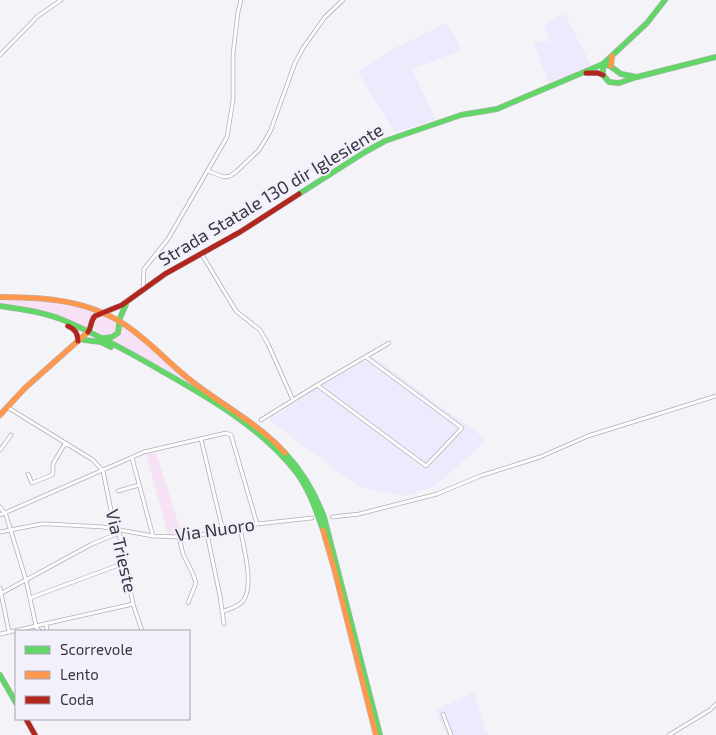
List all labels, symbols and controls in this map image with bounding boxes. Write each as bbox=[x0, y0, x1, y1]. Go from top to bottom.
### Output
street label: Strada Statale 130 dir Iglesiente bbox=[154, 118, 387, 270]
street label: Via Trieste bbox=[102, 507, 142, 595]
street label: Via Nuoro bbox=[174, 513, 256, 545]
legend bbox=[15, 630, 190, 720]
text: Scorrevole bbox=[60, 640, 133, 658]
text: Lento bbox=[60, 665, 99, 683]
text: Coda bbox=[60, 690, 94, 708]

